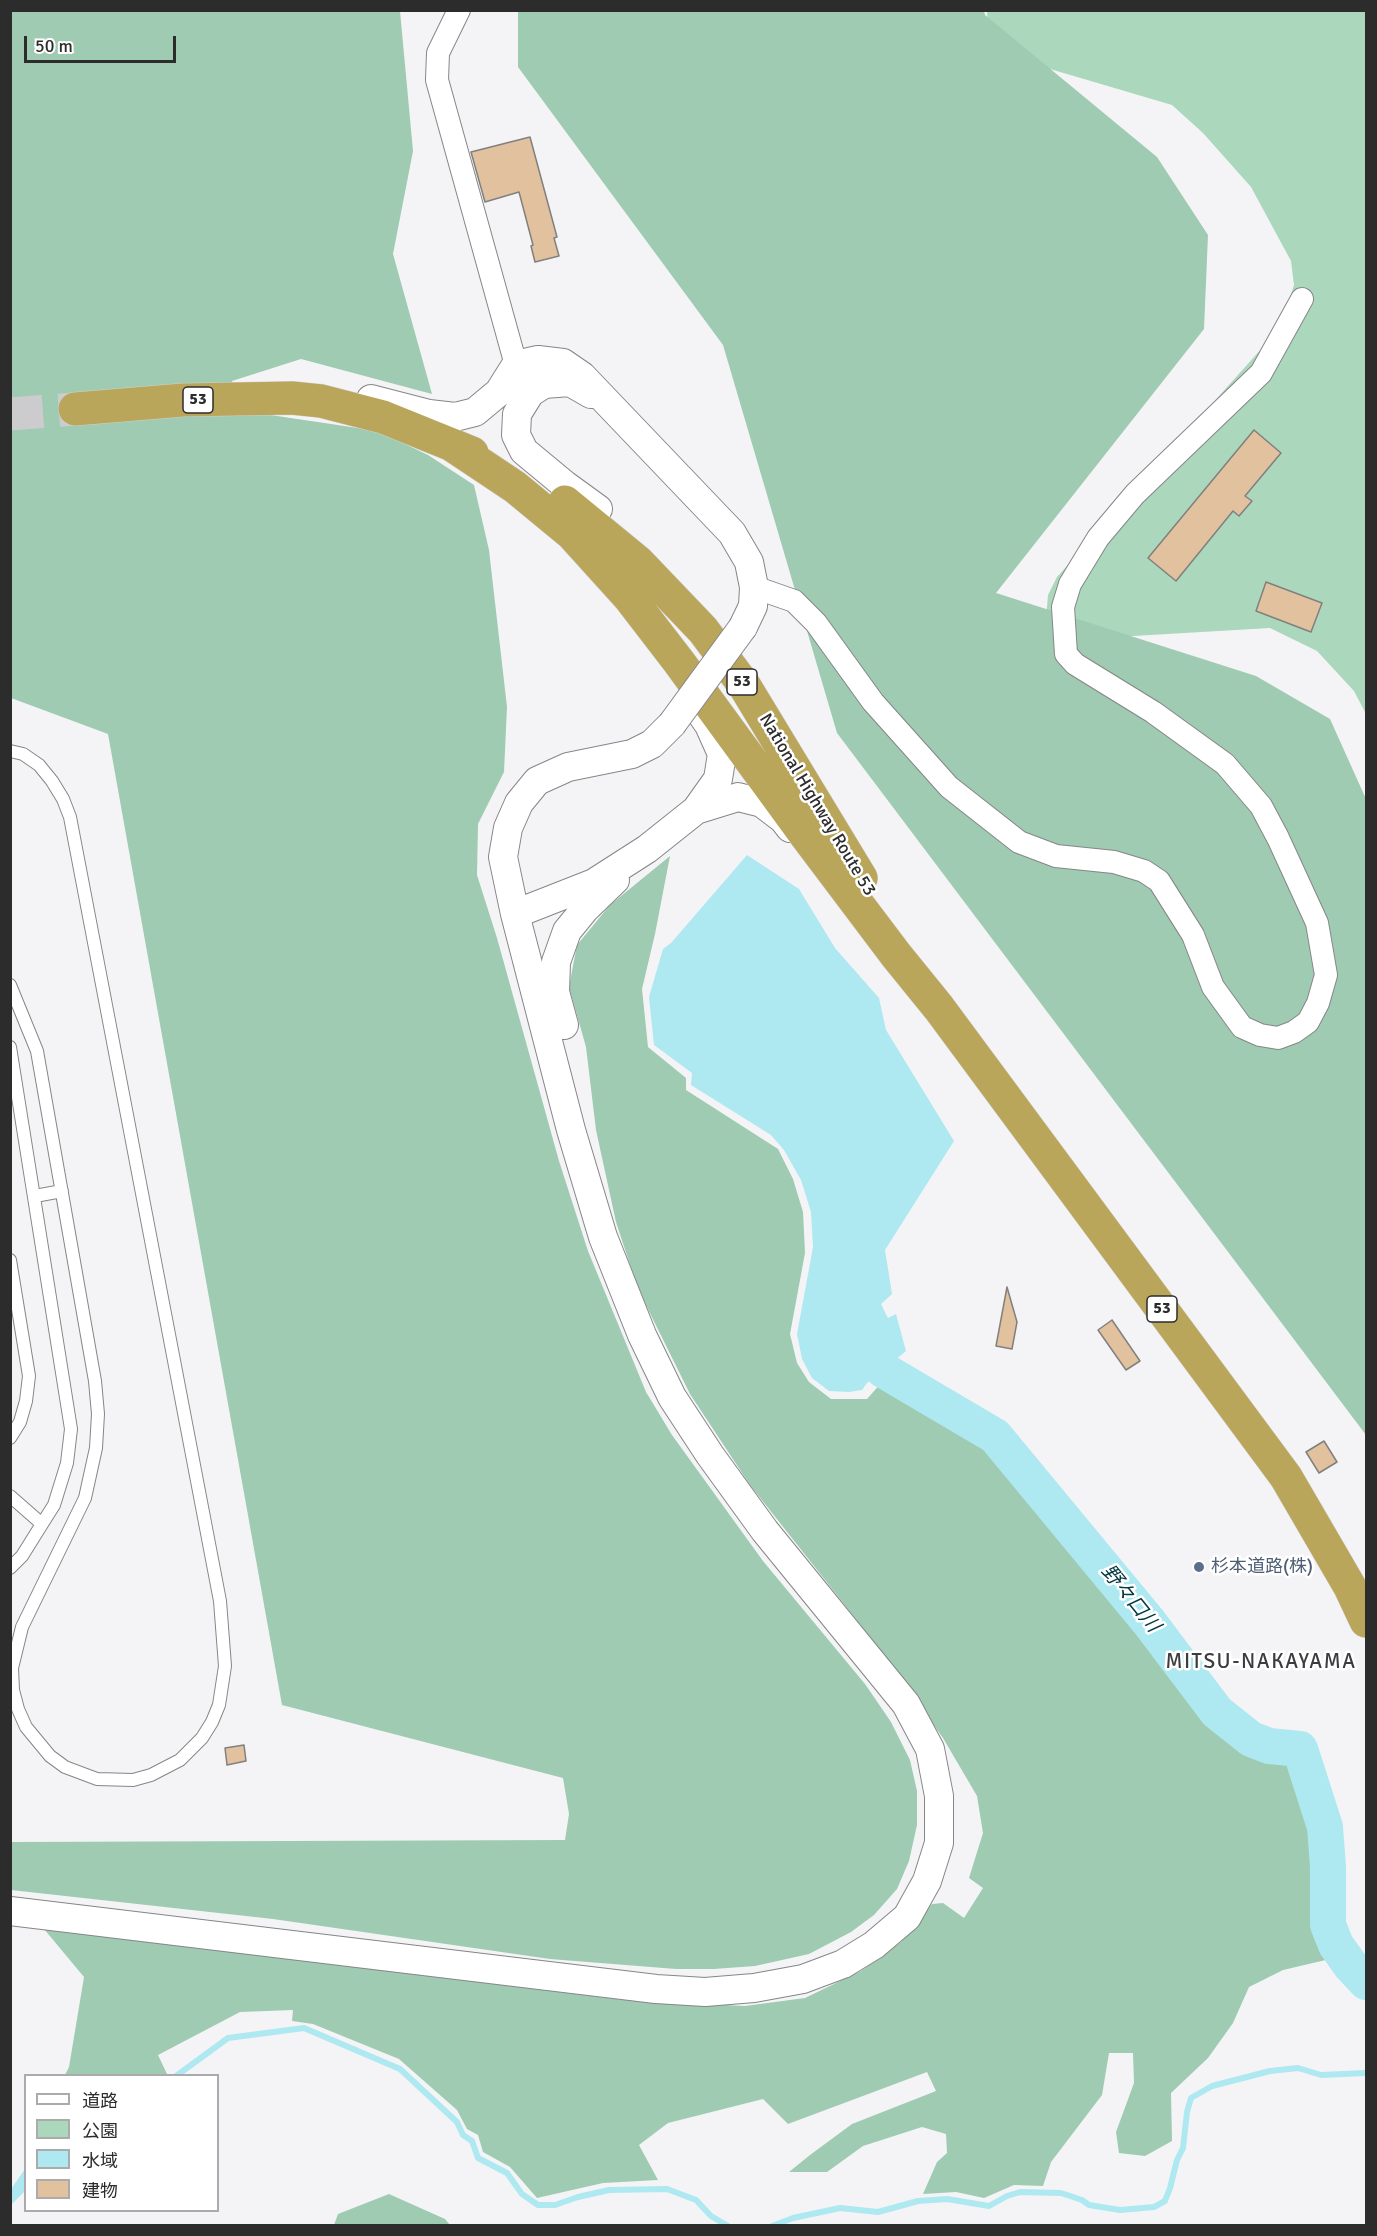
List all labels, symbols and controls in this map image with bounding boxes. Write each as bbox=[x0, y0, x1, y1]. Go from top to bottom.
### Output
scale bar bbox=[27, 24, 178, 62]
text: 50 m bbox=[35, 35, 73, 57]
road number: 53 bbox=[183, 387, 213, 413]
road number: 53 bbox=[727, 669, 757, 695]
street label: National Highway Route 53 bbox=[754, 710, 880, 900]
road number: 53 bbox=[1147, 1296, 1177, 1322]
place label: 杉本道路(株) bbox=[1211, 1556, 1313, 1578]
water label: 野々口川 bbox=[1096, 1560, 1164, 1638]
marker: 杉本道路(株) bbox=[1192, 1560, 1206, 1574]
district label: MITSU-NAKAYAMA bbox=[1165, 1649, 1357, 1675]
legend bbox=[24, 2074, 219, 2212]
text: 道路 bbox=[82, 2090, 118, 2112]
text: 公園 bbox=[82, 2120, 118, 2142]
text: 水域 bbox=[82, 2150, 118, 2172]
text: 建物 bbox=[82, 2180, 118, 2202]

